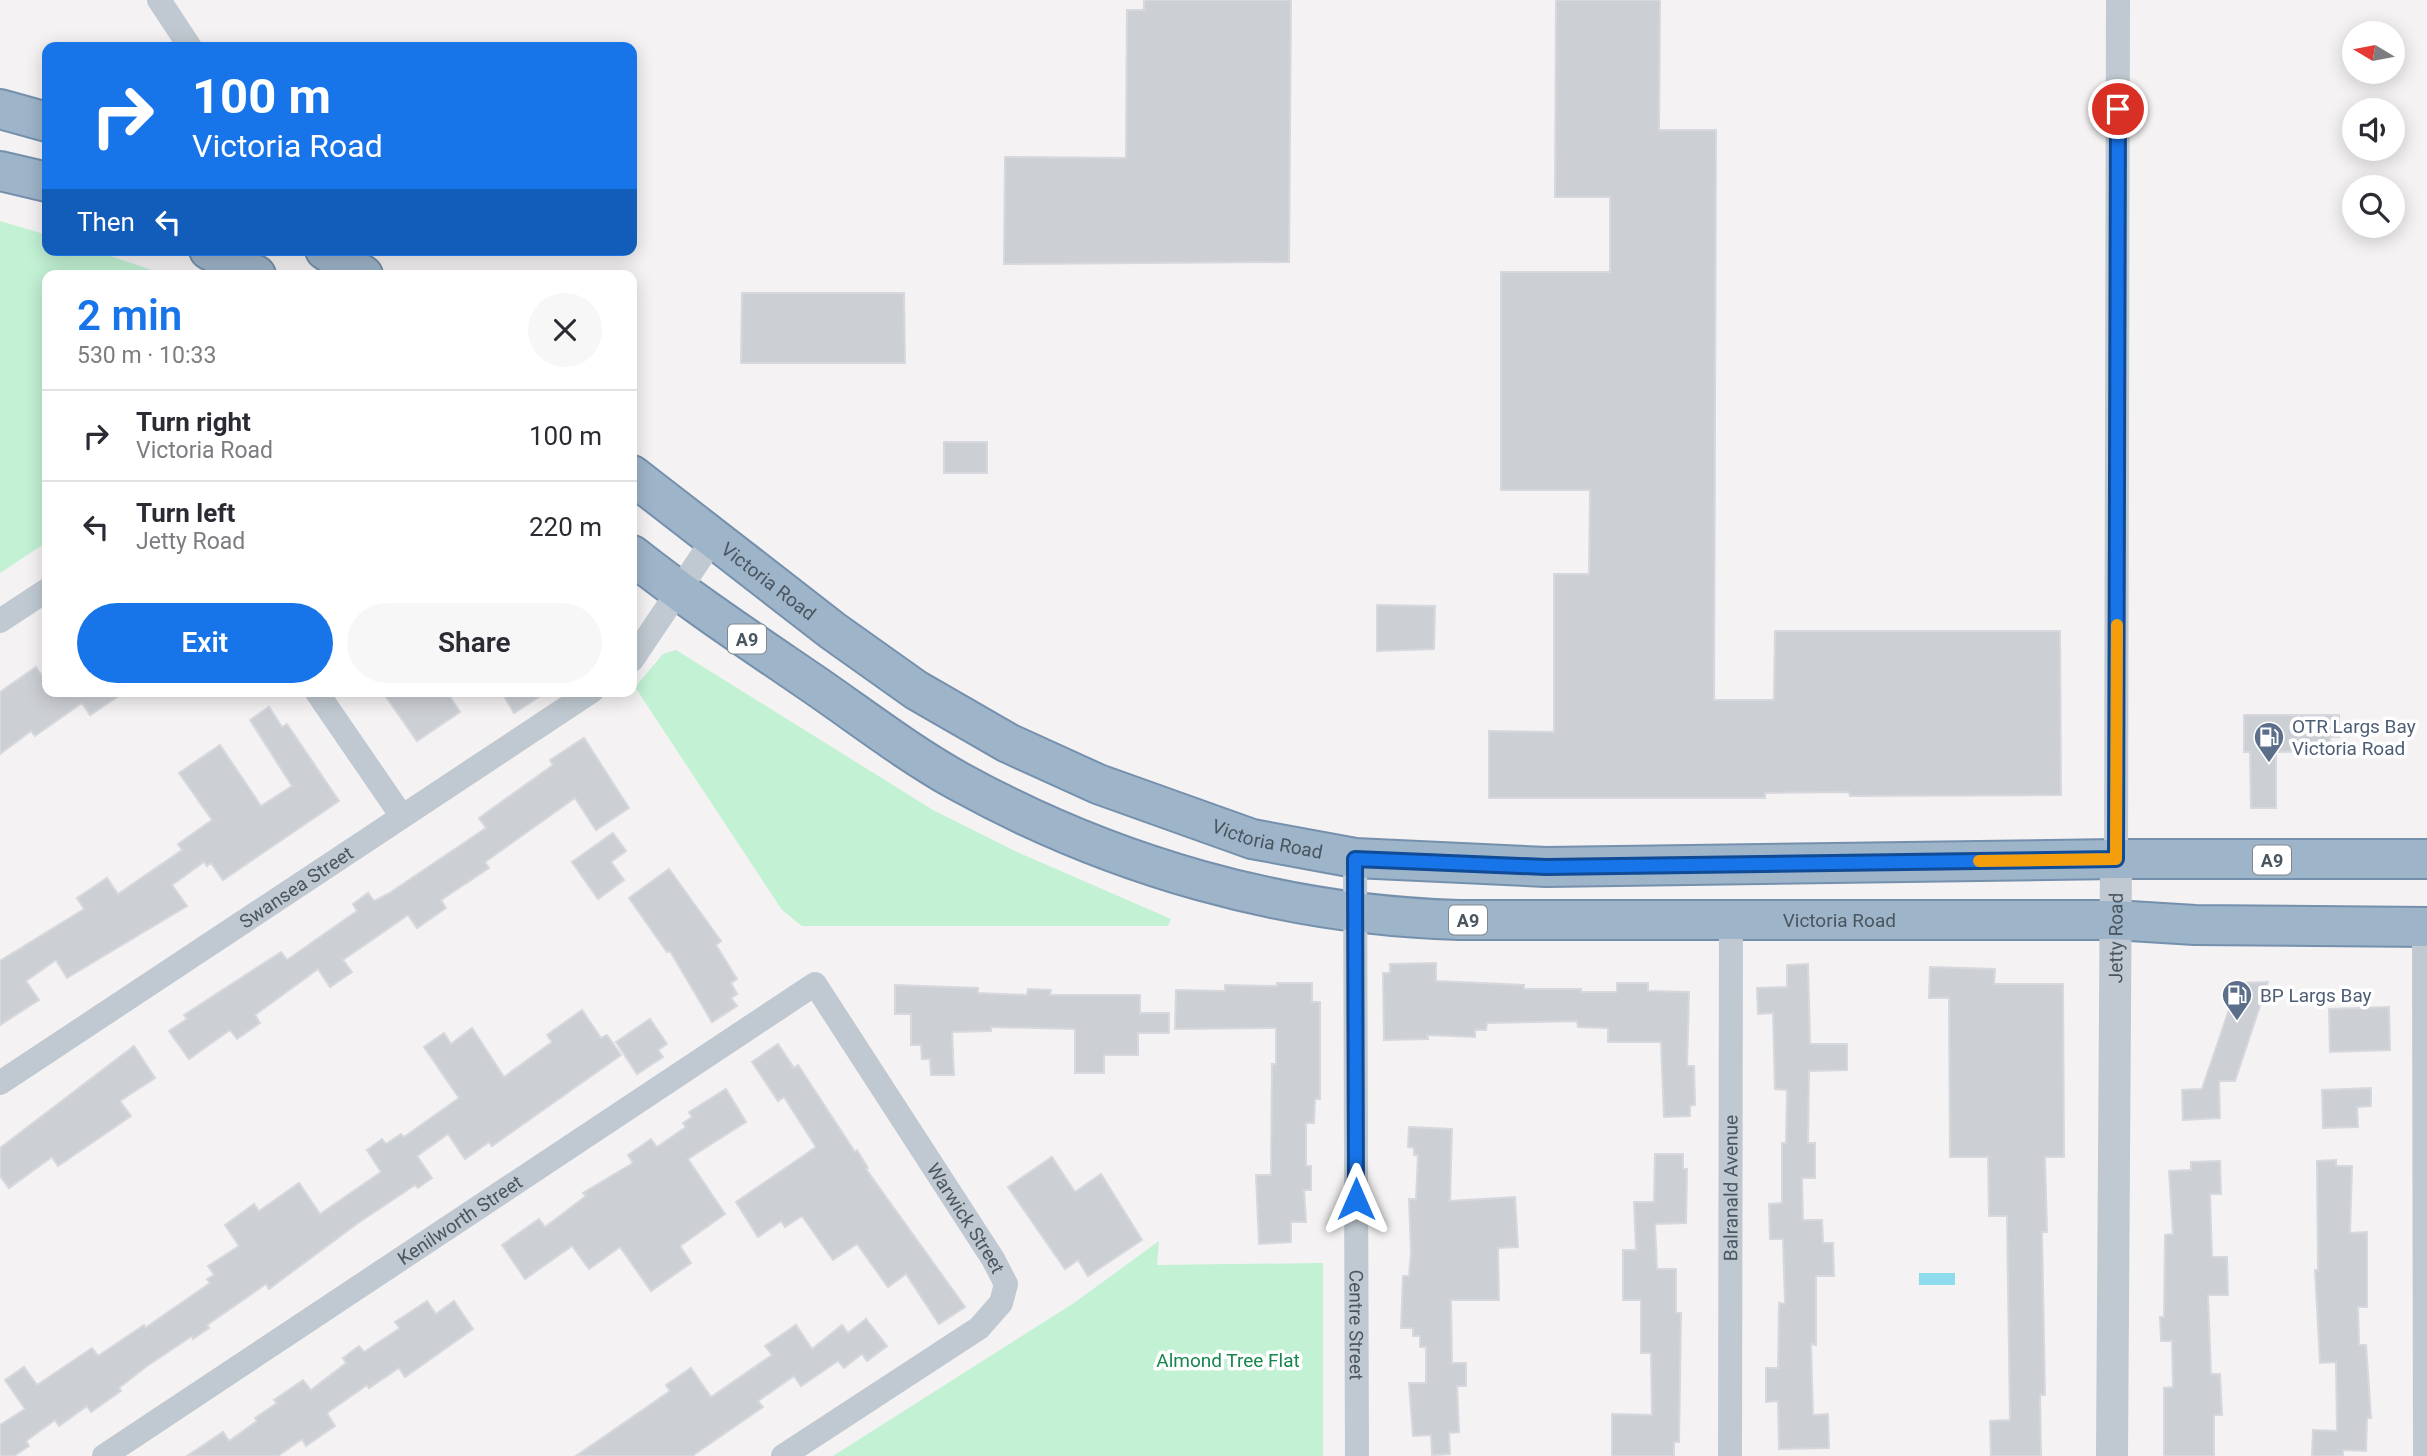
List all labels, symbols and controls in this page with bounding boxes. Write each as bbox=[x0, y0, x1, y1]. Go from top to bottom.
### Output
north arrow bbox=[2342, 21, 2404, 84]
map controls bbox=[2342, 21, 2405, 238]
text: 100 m bbox=[192, 68, 331, 125]
icon: right bbox=[77, 70, 168, 161]
pin bbox=[2088, 79, 2148, 139]
icon: arrive bbox=[2099, 90, 2137, 128]
button: sound bbox=[2342, 98, 2405, 161]
text: Victoria Road bbox=[192, 127, 383, 165]
button: search bbox=[2342, 175, 2405, 238]
icon: left bbox=[149, 203, 187, 241]
text: Then bbox=[77, 207, 135, 237]
text: 2 min bbox=[77, 291, 182, 340]
button: close bbox=[528, 293, 602, 367]
text: 530 m · 10:33 bbox=[77, 342, 216, 369]
text: Turn right bbox=[136, 407, 251, 437]
icon: right bbox=[77, 417, 115, 455]
text: 100 m bbox=[529, 421, 602, 451]
text: Victoria Road bbox=[136, 437, 273, 464]
text: Turn left bbox=[136, 498, 235, 528]
icon: left bbox=[77, 508, 115, 546]
text: 220 m bbox=[529, 512, 602, 542]
text: Jetty Road bbox=[136, 528, 245, 555]
street label: Victoria Road bbox=[717, 537, 820, 625]
button: Exit bbox=[77, 603, 333, 683]
button: Share bbox=[347, 603, 602, 683]
road number: A9 bbox=[728, 624, 766, 654]
place label: OTR Largs Bay Victoria Road bbox=[2292, 715, 2416, 760]
fuel station icon: OTR Largs Bay Victoria Road bbox=[2252, 720, 2286, 764]
street label: Victoria Road bbox=[1209, 814, 1325, 863]
street label: Swansea Street bbox=[235, 841, 357, 933]
road number: A9 bbox=[2253, 846, 2291, 874]
street label: Jetty Road bbox=[2104, 893, 2127, 983]
road number: A9 bbox=[1449, 905, 1487, 934]
street label: Victoria Road bbox=[1783, 909, 1896, 932]
fuel station icon: BP Largs Bay bbox=[2220, 978, 2254, 1022]
place label: BP Largs Bay bbox=[2260, 984, 2372, 1007]
street label: Balranald Avenue bbox=[1719, 1115, 1742, 1261]
street label: Warwick Street bbox=[922, 1158, 1010, 1277]
position arrow bbox=[1319, 1162, 1393, 1236]
street label: Kenilworth Street bbox=[393, 1170, 527, 1270]
street label: Centre Street bbox=[1345, 1270, 1368, 1380]
park label: Almond Tree Flat bbox=[1156, 1349, 1300, 1372]

